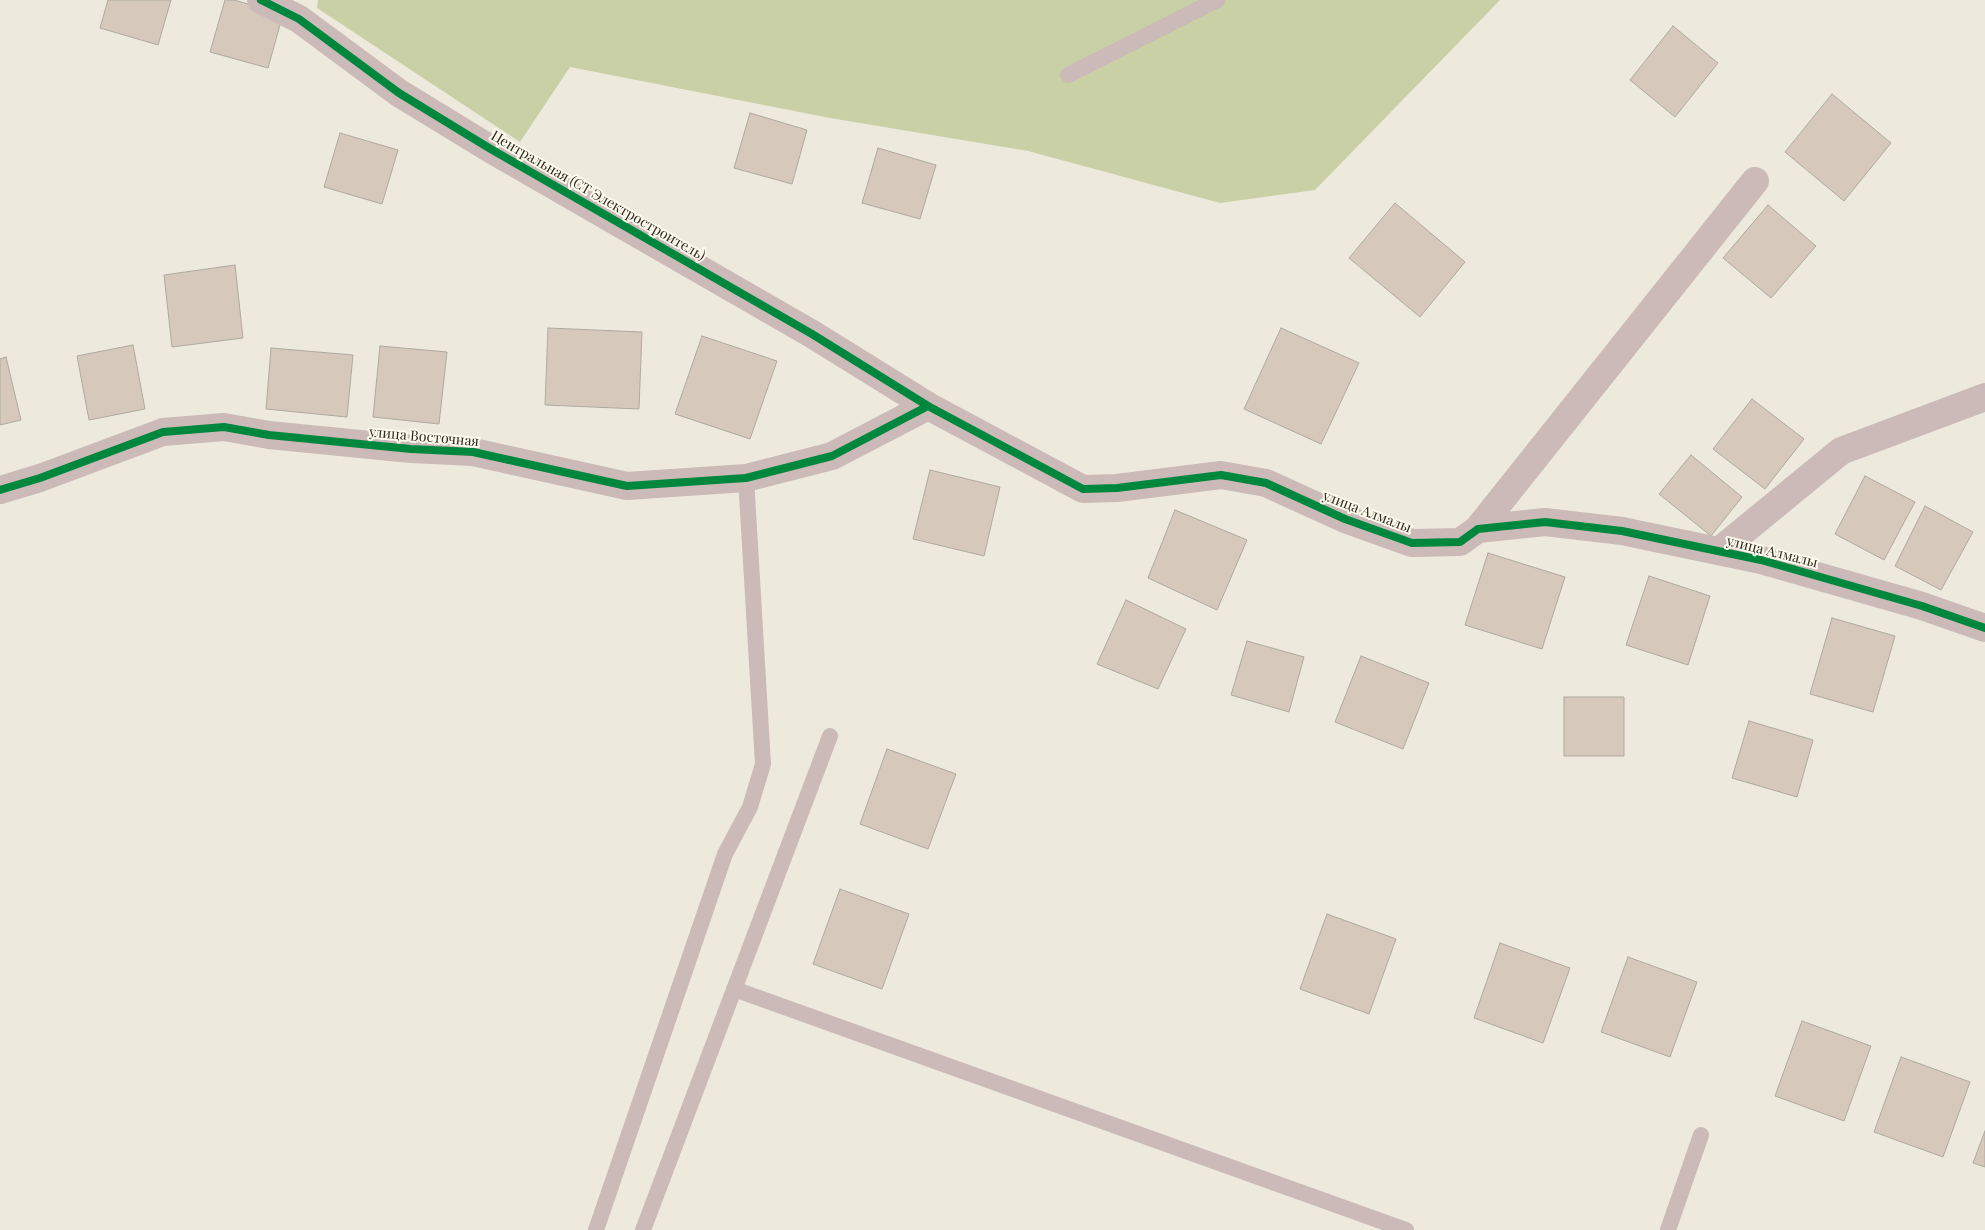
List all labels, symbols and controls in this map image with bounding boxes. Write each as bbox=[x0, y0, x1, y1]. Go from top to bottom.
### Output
street label: Центральная (СТ Электростроитель) bbox=[488, 128, 708, 264]
street label: улица Восточная bbox=[368, 424, 480, 450]
street label: улица Алмалы bbox=[1320, 487, 1414, 537]
street label: улица Алмалы bbox=[1725, 533, 1819, 571]

